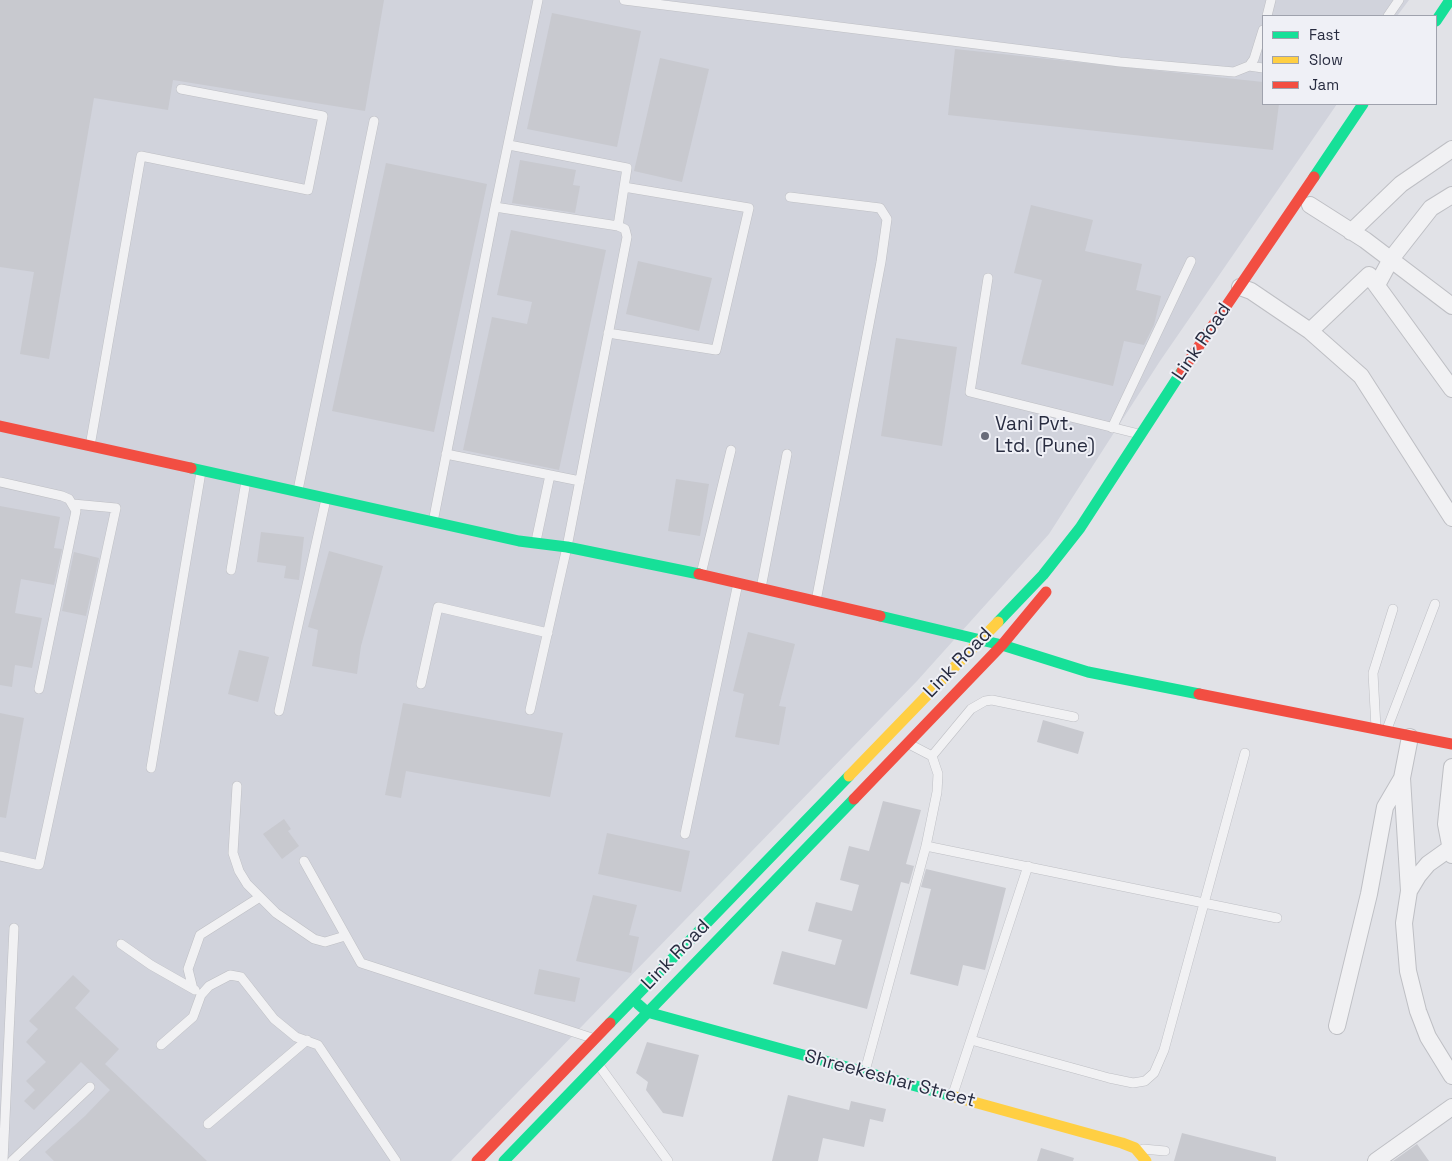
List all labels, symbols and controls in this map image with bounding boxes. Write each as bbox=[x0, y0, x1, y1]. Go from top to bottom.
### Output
legend bbox=[1262, 15, 1437, 105]
text: Fast bbox=[1309, 25, 1340, 44]
text: Slow bbox=[1309, 50, 1343, 69]
text: Jam bbox=[1309, 75, 1339, 94]
street label: Link Road bbox=[1168, 299, 1236, 385]
place label: Vani Pvt. Ltd. (Pune) bbox=[995, 414, 1095, 458]
marker: Vani Pvt. Ltd. (Pune) bbox=[979, 430, 991, 442]
street label: Link Road bbox=[919, 623, 997, 703]
street label: Link Road bbox=[637, 915, 715, 995]
street label: Shreekeshar Street bbox=[802, 1045, 978, 1113]

